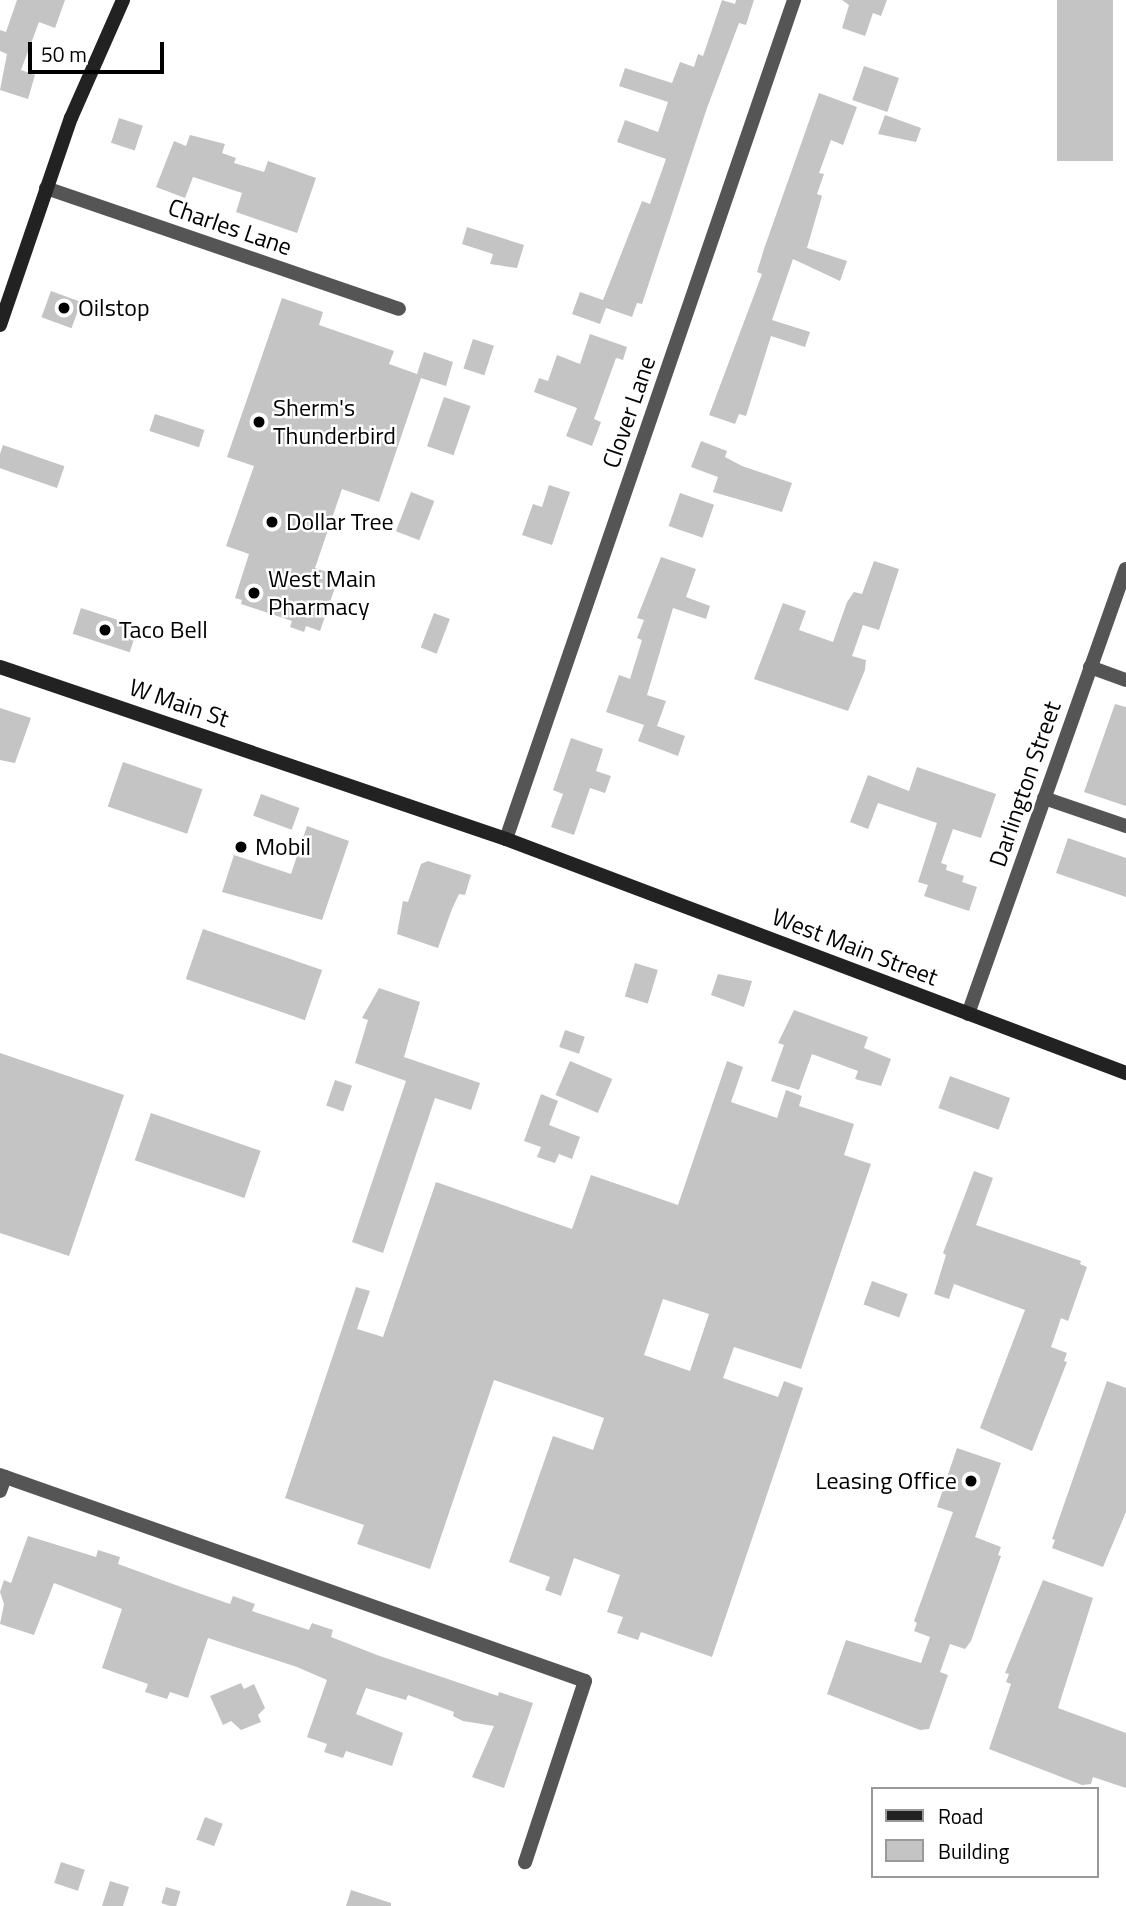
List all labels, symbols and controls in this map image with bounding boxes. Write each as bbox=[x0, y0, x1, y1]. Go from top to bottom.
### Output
scale bar bbox=[32, 28, 168, 72]
text: 50 m bbox=[41, 38, 87, 70]
street label: Charles Lane bbox=[164, 192, 296, 262]
place label: Oilstop bbox=[78, 294, 150, 322]
marker: Oilstop bbox=[56, 300, 72, 316]
street label: Clover Lane bbox=[596, 352, 662, 472]
place label: Sherm's Thunderbird bbox=[273, 394, 396, 450]
marker: Sherm's Thunderbird bbox=[251, 414, 267, 430]
place label: Dollar Tree bbox=[286, 508, 394, 536]
marker: Dollar Tree bbox=[264, 514, 280, 530]
place label: West Main Pharmacy bbox=[268, 565, 376, 621]
marker: West Main Pharmacy bbox=[246, 585, 262, 601]
place label: Taco Bell bbox=[119, 616, 208, 644]
marker: Taco Bell bbox=[97, 622, 113, 638]
street label: W Main St bbox=[125, 673, 233, 733]
street label: Darlington Street bbox=[983, 698, 1067, 870]
place label: Mobil bbox=[255, 833, 311, 861]
marker: Mobil bbox=[233, 839, 249, 855]
street label: West Main Street bbox=[768, 902, 942, 992]
place label: Leasing Office bbox=[815, 1467, 957, 1495]
marker: Leasing Office bbox=[963, 1473, 979, 1489]
legend bbox=[870, 1787, 1098, 1878]
text: Road bbox=[938, 1800, 983, 1832]
text: Building bbox=[938, 1835, 1009, 1867]

